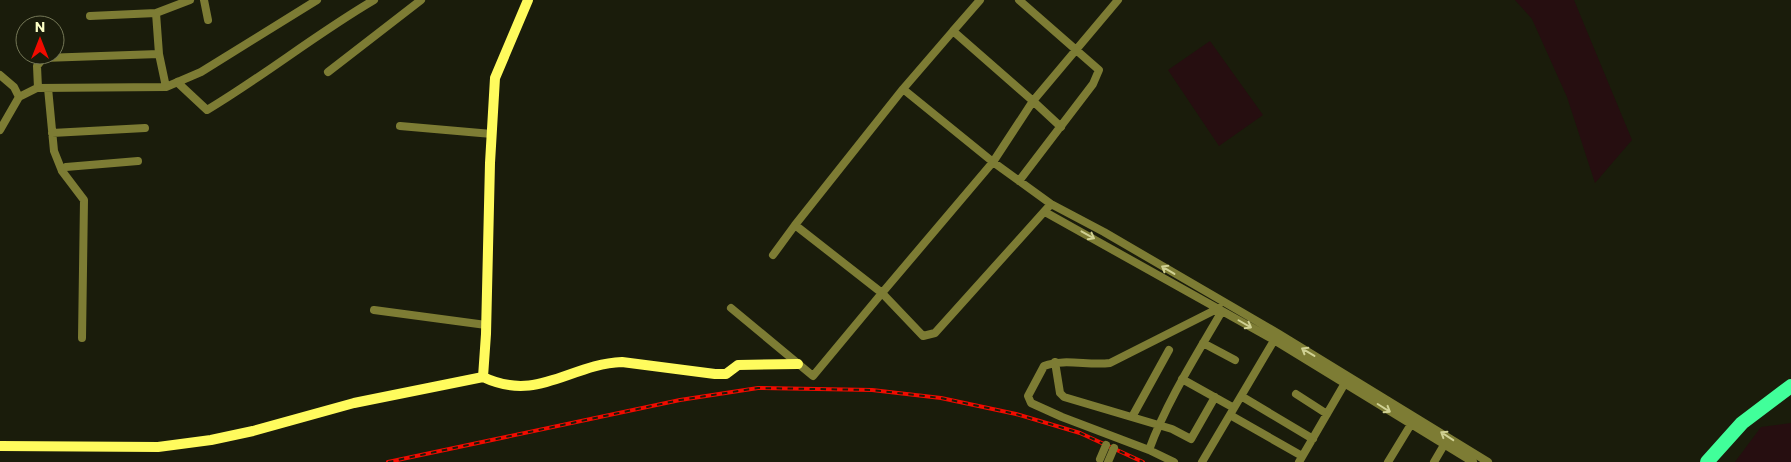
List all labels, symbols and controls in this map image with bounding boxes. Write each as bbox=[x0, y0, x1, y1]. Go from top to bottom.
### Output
north arrow bbox=[15, 15, 65, 65]
text: N bbox=[35, 18, 45, 35]
one-way arrow bbox=[1080, 231, 1094, 241]
one-way arrow bbox=[1161, 264, 1175, 274]
one-way arrow bbox=[1237, 319, 1251, 329]
one-way arrow bbox=[1302, 346, 1316, 356]
one-way arrow bbox=[1376, 403, 1390, 413]
one-way arrow bbox=[1440, 431, 1454, 442]

